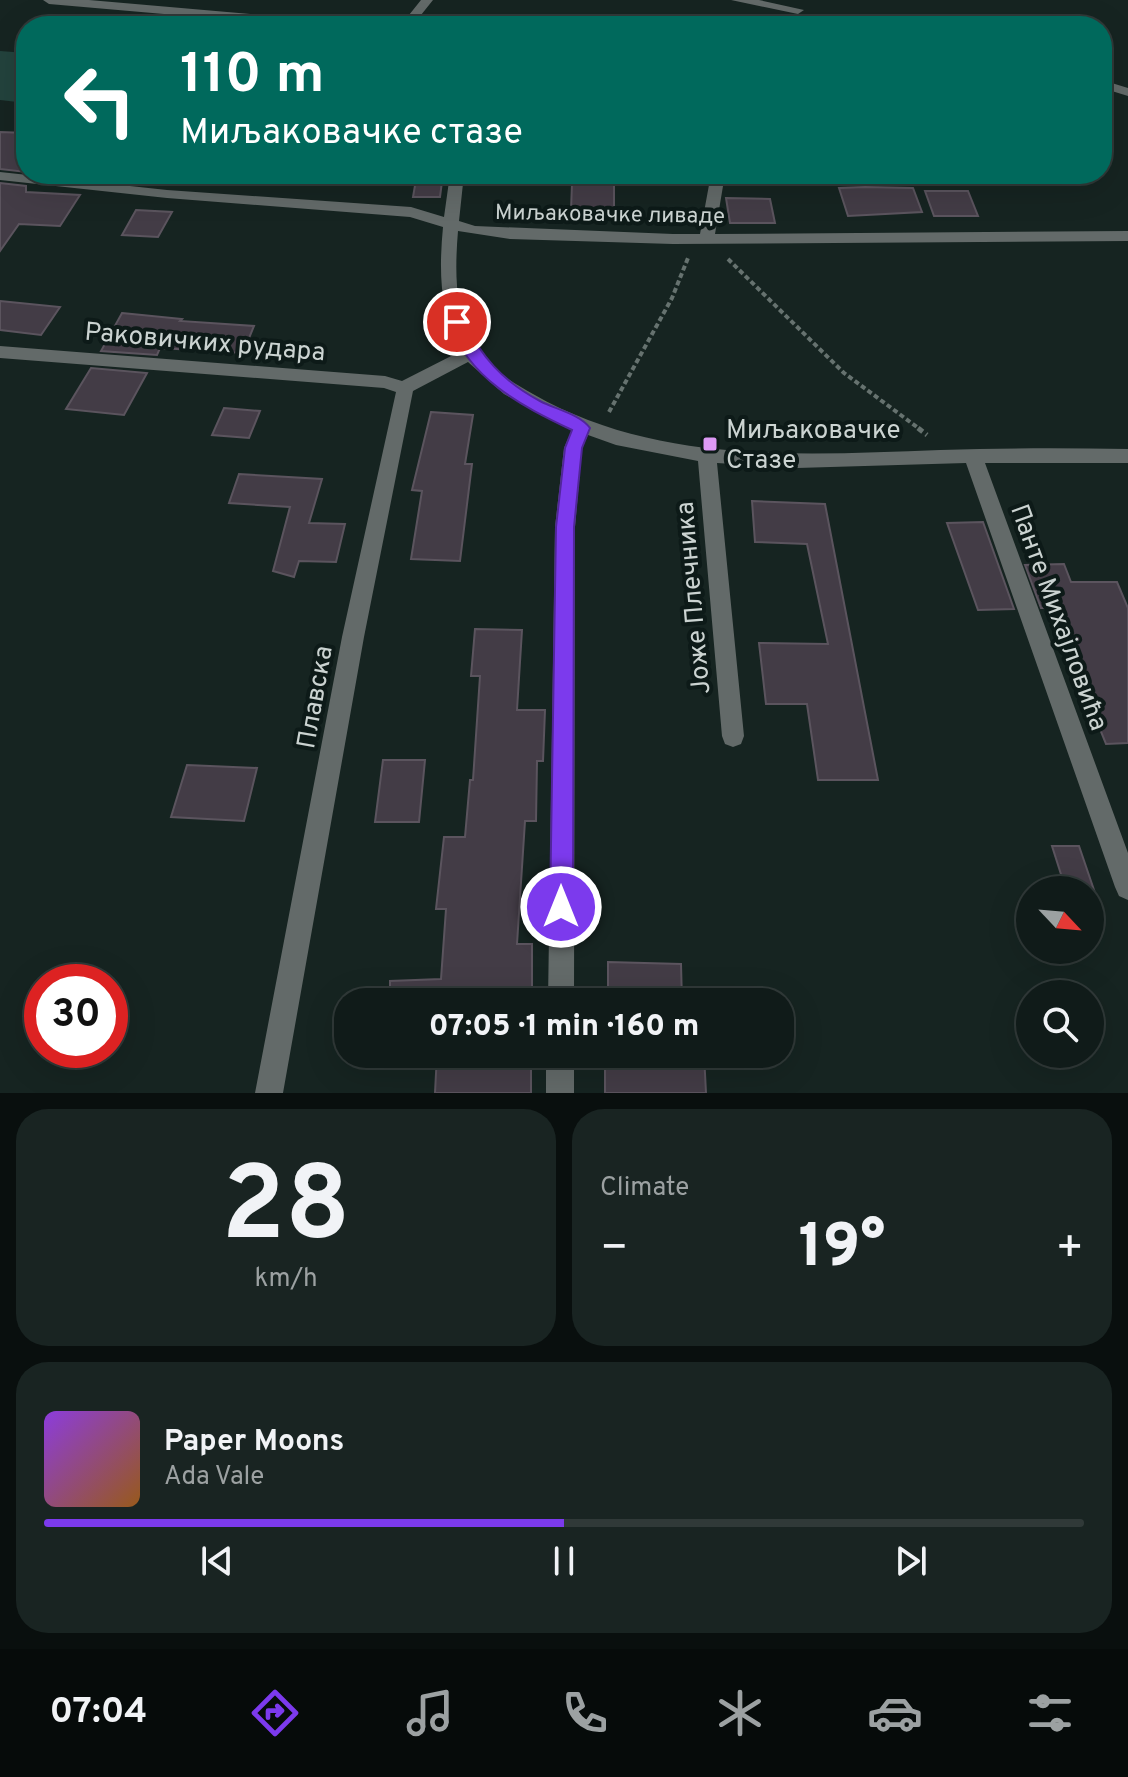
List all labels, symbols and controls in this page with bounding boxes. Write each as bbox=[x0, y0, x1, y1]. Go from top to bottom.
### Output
text: 110 m bbox=[180, 42, 325, 112]
icon: left bbox=[48, 48, 152, 152]
text: Миљаковачке стазе bbox=[180, 111, 523, 157]
street label: Миљаковачке ливаде bbox=[495, 200, 725, 231]
pin bbox=[423, 288, 491, 356]
icon: arrive bbox=[435, 300, 479, 344]
street label: Раковичких рудара bbox=[83, 317, 327, 370]
place label: Миљаковачке Стазе bbox=[726, 415, 901, 478]
marker: Миљаковачке Стазе bbox=[701, 435, 719, 453]
street label: Јоже Плечника bbox=[670, 500, 719, 695]
street label: Панте Михајловића bbox=[1001, 500, 1114, 736]
street label: Плавска bbox=[291, 643, 342, 752]
position arrow bbox=[519, 865, 603, 949]
north arrow bbox=[1016, 876, 1104, 964]
map controls bbox=[1016, 876, 1104, 1068]
speed limit sign: 30 bbox=[24, 964, 128, 1068]
button: search bbox=[1016, 980, 1104, 1068]
text: 07:05 · 1 min · 160 m bbox=[429, 1009, 699, 1046]
text: 28 bbox=[221, 1145, 351, 1277]
text: Climate bbox=[600, 1172, 689, 1205]
text: 19° bbox=[799, 1212, 885, 1288]
text: − bbox=[600, 1222, 628, 1278]
text: + bbox=[1056, 1222, 1084, 1278]
text: km/h bbox=[254, 1263, 318, 1296]
text: Paper Moons bbox=[164, 1424, 344, 1461]
text: Ada Vale bbox=[164, 1461, 264, 1494]
icon: previous bbox=[195, 1539, 239, 1583]
icon: pause bbox=[542, 1539, 586, 1583]
icon: next bbox=[889, 1539, 933, 1583]
icon: directions bbox=[247, 1685, 303, 1741]
icon: music bbox=[402, 1685, 458, 1741]
icon: phone bbox=[557, 1685, 613, 1741]
icon: climate bbox=[712, 1685, 768, 1741]
icon: car bbox=[867, 1685, 923, 1741]
icon: filters bbox=[1022, 1685, 1078, 1741]
text: 07:04 bbox=[50, 1690, 147, 1736]

